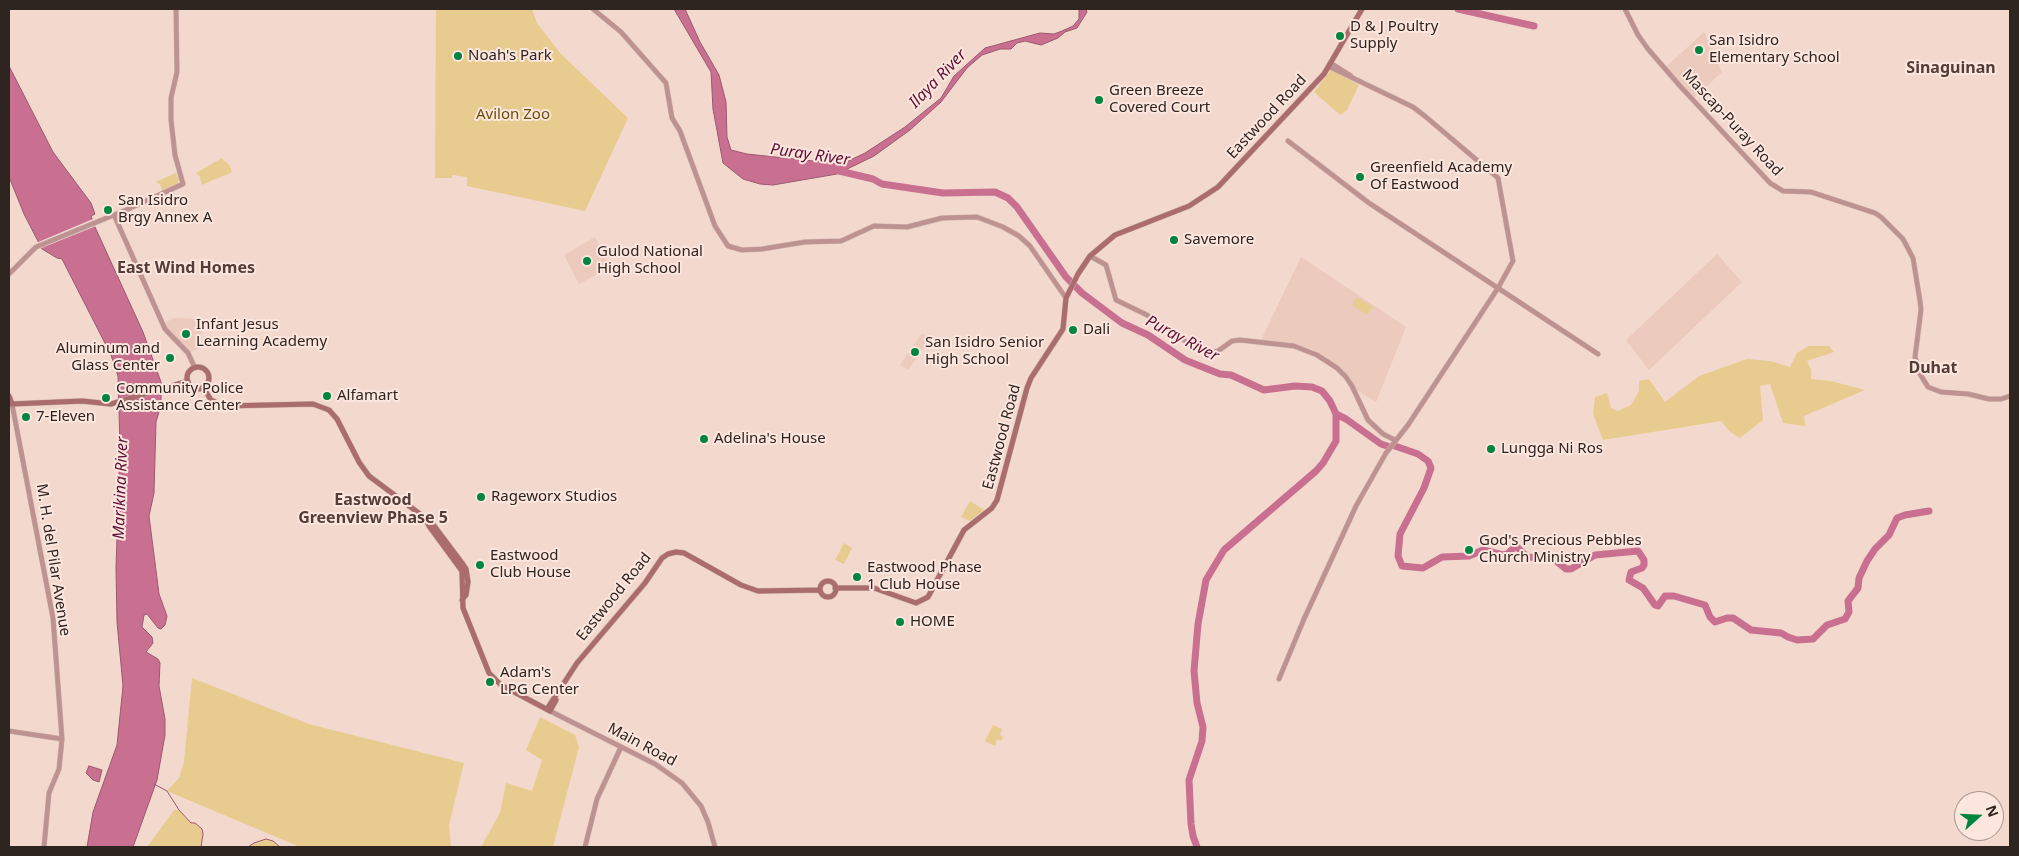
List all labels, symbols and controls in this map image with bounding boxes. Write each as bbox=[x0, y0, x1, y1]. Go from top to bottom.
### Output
place label: D & J Poultry Supply bbox=[1350, 18, 1438, 53]
marker: D & J Poultry Supply bbox=[1334, 30, 1346, 42]
place label: San Isidro Elementary School bbox=[1709, 32, 1840, 67]
marker: San Isidro Elementary School bbox=[1693, 44, 1705, 56]
water label: Ilaya River bbox=[905, 46, 971, 112]
place label: Noah's Park bbox=[468, 47, 552, 65]
marker: Noah's Park bbox=[452, 50, 464, 62]
district label: Sinaguinan bbox=[1906, 58, 1996, 78]
street label: Mascap-Puray Road bbox=[1678, 66, 1786, 180]
street label: Eastwood Road bbox=[1223, 71, 1311, 163]
place label: Green Breeze Covered Court bbox=[1109, 82, 1210, 117]
marker: Green Breeze Covered Court bbox=[1093, 94, 1105, 106]
park label: Avilon Zoo bbox=[476, 106, 550, 124]
water label: Puray River bbox=[769, 140, 851, 170]
place label: Greenfield Academy Of Eastwood bbox=[1370, 159, 1512, 194]
marker: Greenfield Academy Of Eastwood bbox=[1354, 171, 1366, 183]
place label: San Isidro Brgy Annex A bbox=[118, 192, 212, 227]
marker: San Isidro Brgy Annex A bbox=[102, 204, 114, 216]
place label: Savemore bbox=[1184, 231, 1254, 249]
marker: Savemore bbox=[1168, 234, 1180, 246]
place label: Gulod National High School bbox=[597, 243, 703, 278]
marker: Gulod National High School bbox=[581, 255, 593, 267]
district label: East Wind Homes bbox=[117, 258, 255, 278]
water label: Puray River bbox=[1142, 312, 1222, 366]
place label: Infant Jesus Learning Academy bbox=[196, 316, 327, 351]
place label: Dali bbox=[1083, 321, 1110, 339]
marker: Dali bbox=[1067, 324, 1079, 336]
marker: Infant Jesus Learning Academy bbox=[180, 328, 192, 340]
place label: San Isidro Senior High School bbox=[925, 334, 1044, 369]
place label: Aluminum and Glass Center bbox=[56, 340, 160, 375]
marker: San Isidro Senior High School bbox=[909, 346, 921, 358]
marker: Aluminum and Glass Center bbox=[164, 352, 176, 364]
district label: Duhat bbox=[1908, 358, 1958, 378]
place label: Community Police Assistance Center bbox=[116, 380, 244, 415]
street label: Eastwood Road bbox=[979, 382, 1025, 492]
place label: Alfamart bbox=[337, 387, 398, 405]
marker: Alfamart bbox=[321, 390, 333, 402]
marker: Community Police Assistance Center bbox=[100, 392, 112, 404]
place label: 7-Eleven bbox=[36, 408, 95, 426]
marker: 7-Eleven bbox=[20, 411, 32, 423]
place label: Adelina's House bbox=[714, 430, 826, 448]
marker: Adelina's House bbox=[698, 433, 710, 445]
water label: Marikina River bbox=[110, 436, 132, 540]
place label: Lungga Ni Ros bbox=[1501, 440, 1603, 458]
marker: Lungga Ni Ros bbox=[1485, 443, 1497, 455]
street label: M. H. del Pilar Avenue bbox=[32, 483, 74, 637]
place label: Rageworx Studios bbox=[491, 488, 617, 506]
district label: Eastwood Greenview Phase 5 bbox=[298, 490, 448, 528]
marker: Rageworx Studios bbox=[475, 491, 487, 503]
place label: God's Precious Pebbles Church Ministry bbox=[1479, 532, 1642, 567]
marker: God's Precious Pebbles Church Ministry bbox=[1463, 544, 1475, 556]
place label: Eastwood Club House bbox=[490, 547, 571, 582]
street label: Eastwood Road bbox=[573, 549, 655, 645]
marker: Eastwood Club House bbox=[474, 559, 486, 571]
place label: Eastwood Phase 1 Club House bbox=[867, 559, 982, 594]
marker: Eastwood Phase 1 Club House bbox=[851, 571, 863, 583]
place label: HOME bbox=[910, 613, 955, 631]
marker: HOME bbox=[894, 616, 906, 628]
place label: Adam's LPG Center bbox=[500, 664, 579, 699]
marker: Adam's LPG Center bbox=[484, 676, 496, 688]
street label: Main Road bbox=[605, 719, 679, 771]
north arrow bbox=[1954, 791, 2004, 841]
text: N bbox=[1982, 802, 2003, 820]

